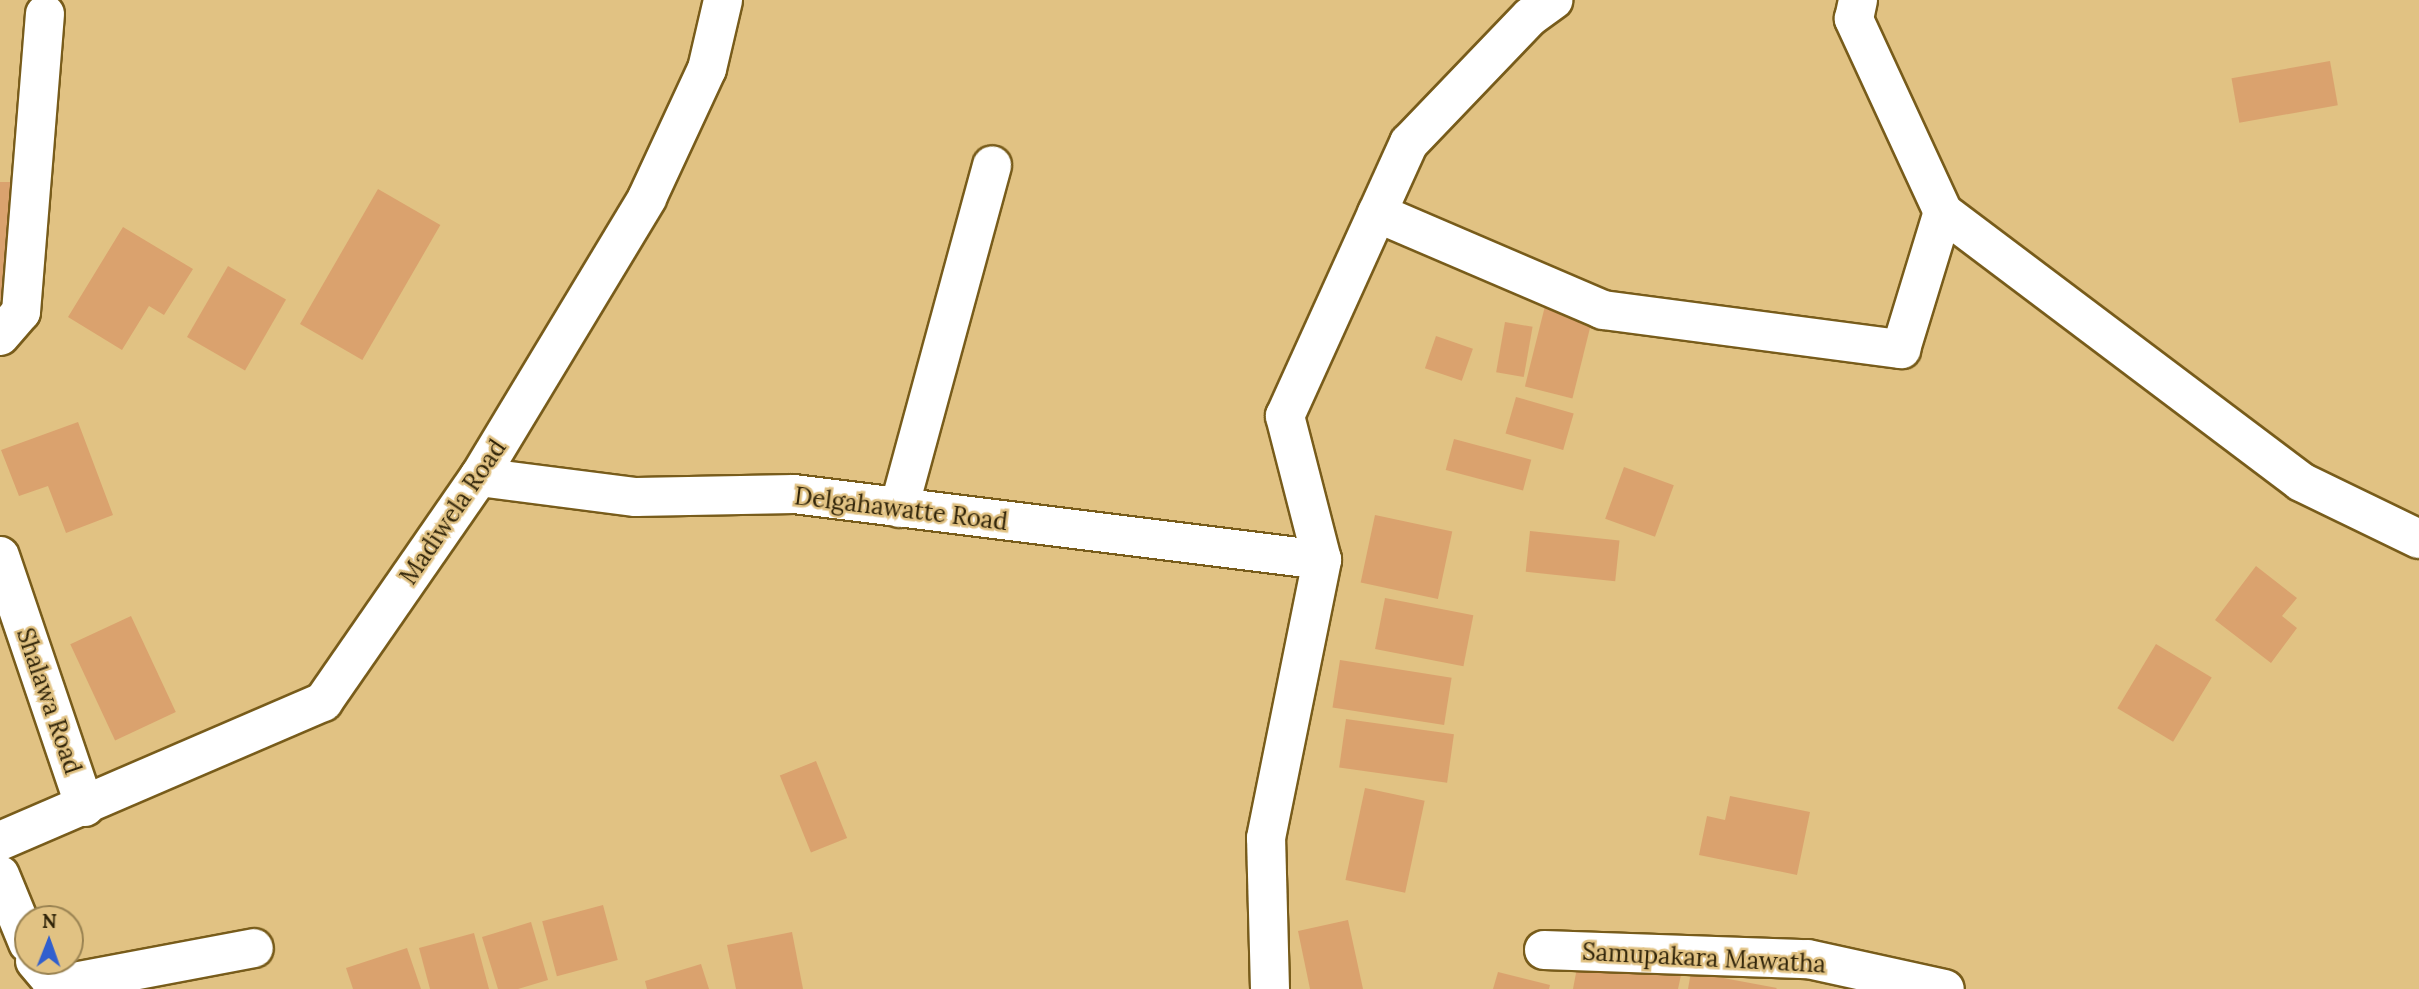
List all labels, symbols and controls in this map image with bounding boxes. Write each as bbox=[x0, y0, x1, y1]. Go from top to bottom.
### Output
street label: Madiwela Road bbox=[394, 434, 512, 590]
street label: Delgahawatte Road bbox=[793, 482, 1009, 536]
street label: Shalawa Road bbox=[11, 624, 87, 778]
north arrow bbox=[14, 905, 84, 975]
text: N bbox=[42, 909, 57, 933]
street label: Samupakara Mawatha bbox=[1581, 937, 1827, 979]

